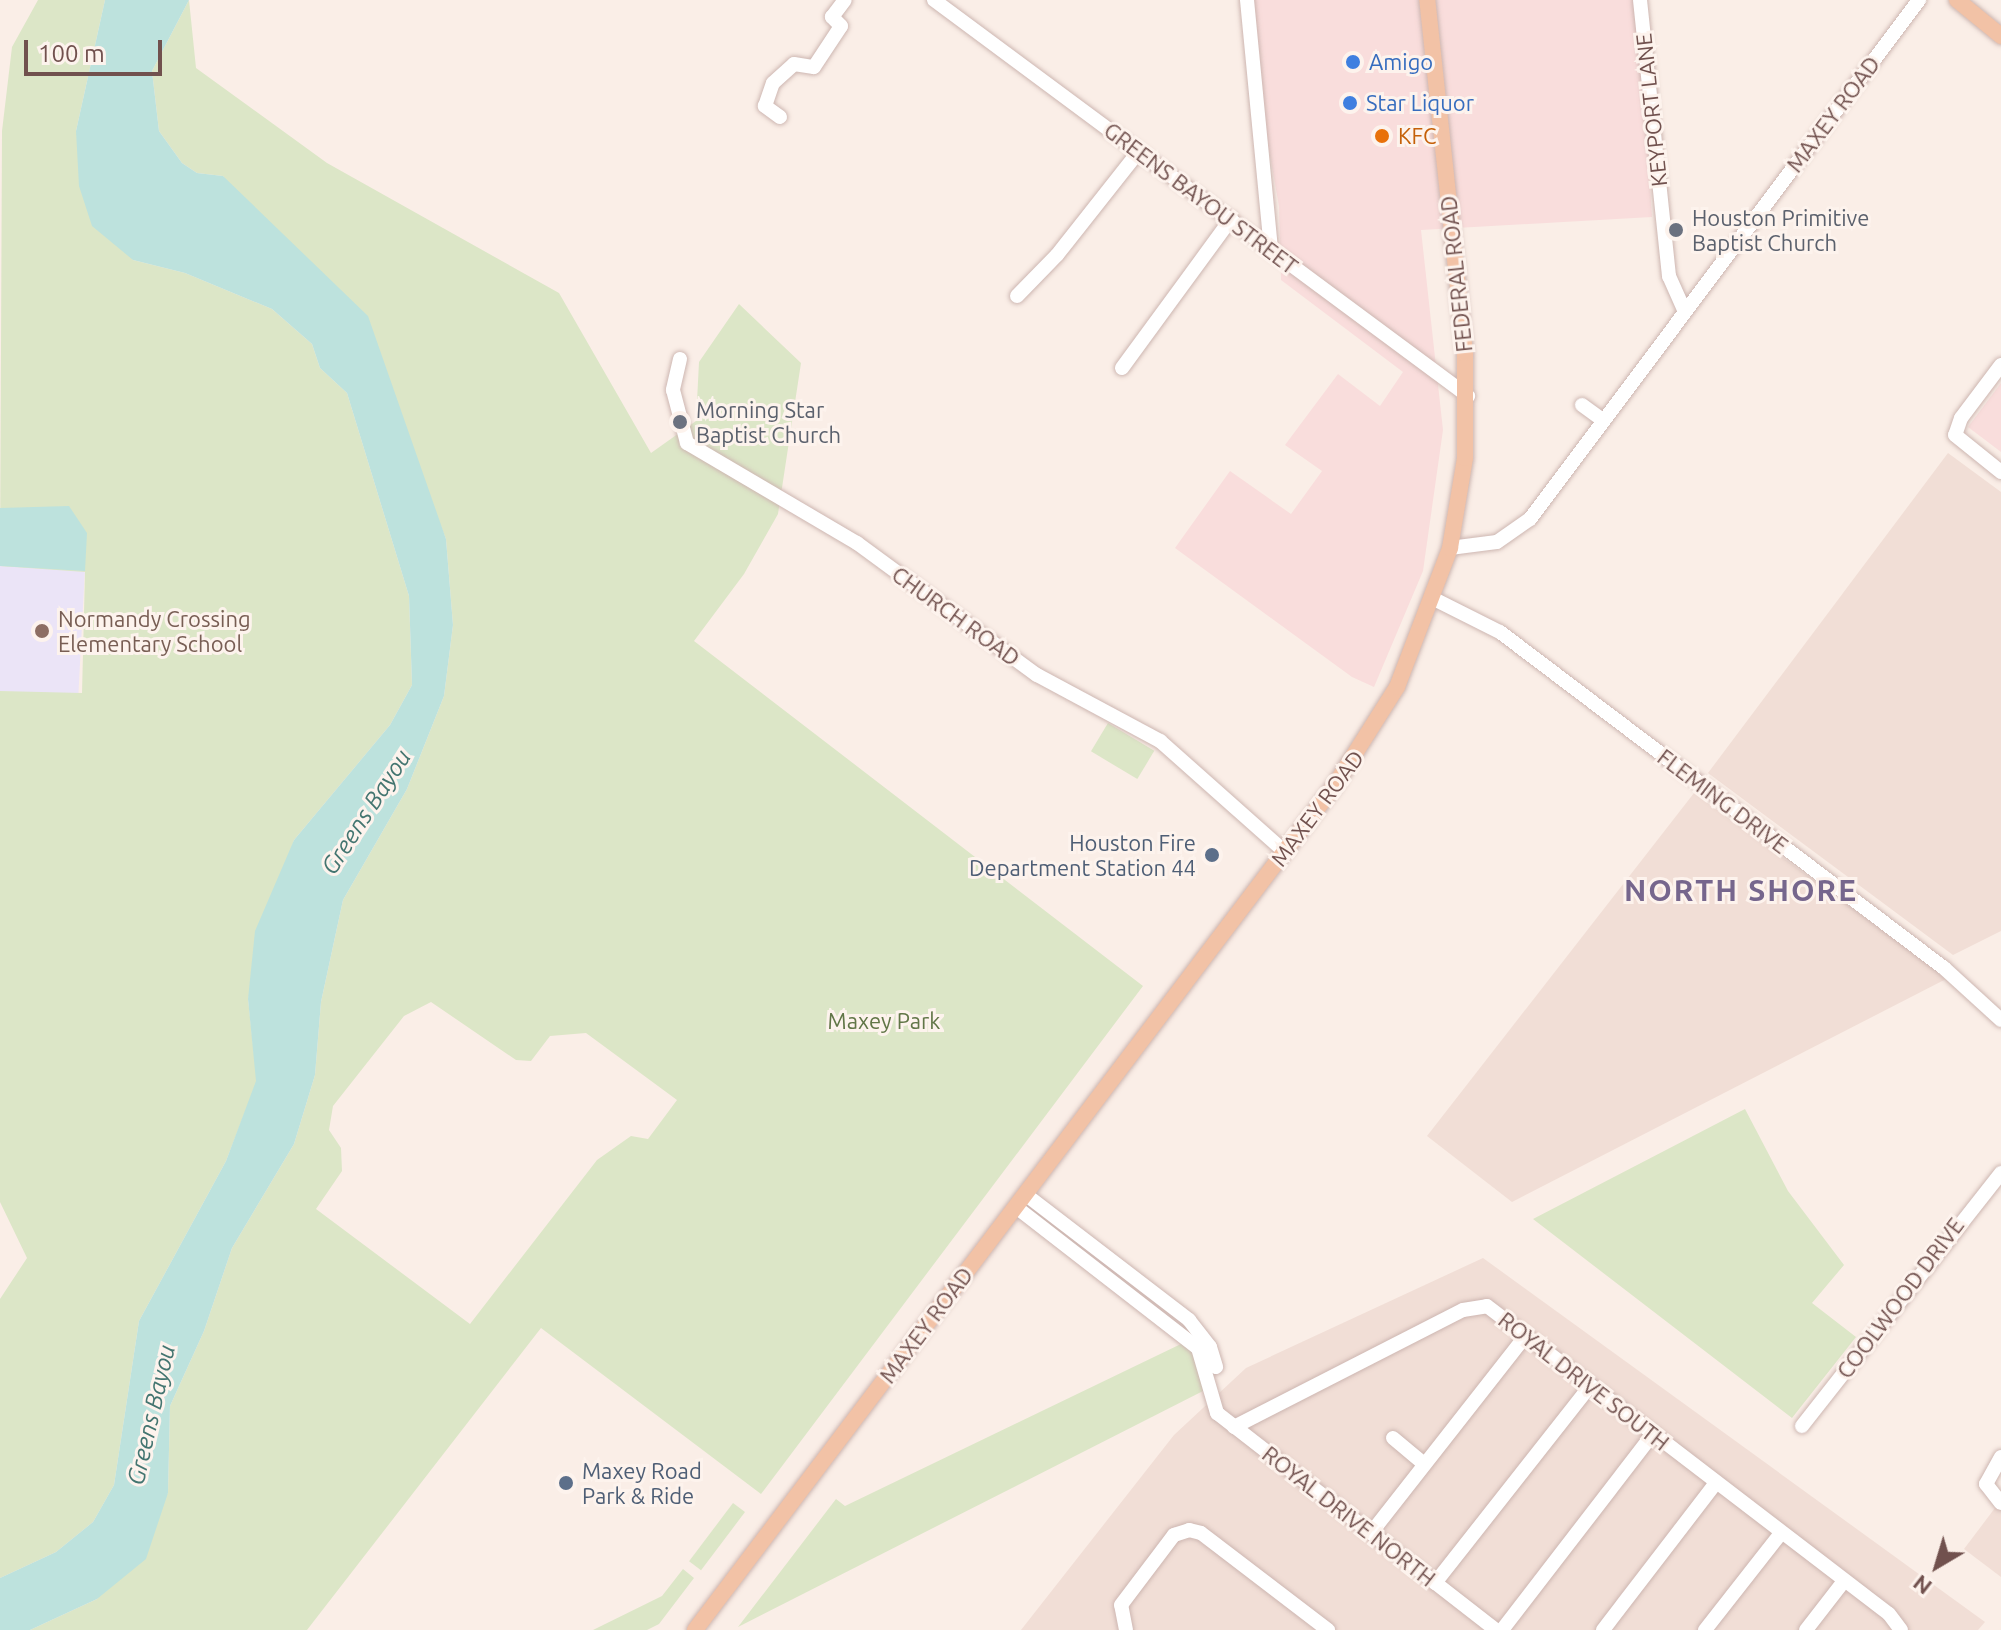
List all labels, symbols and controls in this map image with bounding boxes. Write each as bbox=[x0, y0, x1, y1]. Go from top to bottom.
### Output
scale bar bbox=[28, 24, 166, 74]
street label: KEYPORT LANE bbox=[1630, 32, 1672, 188]
text: 100 m bbox=[38, 40, 105, 67]
place label: Amigo bbox=[1369, 49, 1433, 75]
street label: MAXEY ROAD bbox=[1781, 51, 1885, 177]
marker: Amigo bbox=[1344, 53, 1362, 71]
place label: Star Liquor bbox=[1366, 90, 1474, 116]
marker: Star Liquor bbox=[1341, 94, 1359, 112]
street label: GREENS BAYOU STREET bbox=[1099, 117, 1303, 279]
place label: KFC bbox=[1398, 123, 1436, 149]
marker: KFC bbox=[1373, 127, 1391, 145]
street label: FEDERAL ROAD bbox=[1435, 195, 1477, 353]
place label: Houston Primitive Baptist Church bbox=[1692, 204, 1869, 256]
marker: Houston Primitive Baptist Church bbox=[1667, 221, 1685, 239]
place label: Morning Star Baptist Church bbox=[696, 396, 841, 448]
marker: Morning Star Baptist Church bbox=[671, 413, 689, 431]
street label: CHURCH ROAD bbox=[887, 561, 1025, 671]
place label: Normandy Crossing Elementary School bbox=[58, 605, 251, 656]
marker: Normandy Crossing Elementary School bbox=[33, 622, 51, 640]
street label: FLEMING DRIVE bbox=[1653, 743, 1793, 859]
water label: Greens Bayou bbox=[315, 744, 417, 880]
street label: MAXEY ROAD bbox=[1265, 745, 1369, 871]
place label: Houston Fire Department Station 44 bbox=[969, 829, 1196, 880]
marker: Houston Fire Department Station 44 bbox=[1203, 846, 1221, 864]
district label: NORTH SHORE bbox=[1624, 872, 1858, 908]
park label: Maxey Park bbox=[828, 1008, 940, 1034]
street label: COOLWOOD DRIVE bbox=[1831, 1213, 1969, 1383]
street label: MAXEY ROAD bbox=[874, 1262, 978, 1388]
street label: ROYAL DRIVE SOUTH bbox=[1493, 1306, 1675, 1456]
water label: Greens Bayou bbox=[121, 1342, 181, 1488]
street label: ROYAL DRIVE NORTH bbox=[1257, 1440, 1441, 1592]
place label: Maxey Road Park & Ride bbox=[582, 1457, 702, 1508]
marker: Maxey Road Park & Ride bbox=[557, 1474, 575, 1492]
north arrow bbox=[1897, 1526, 1977, 1606]
text: N bbox=[1908, 1570, 1936, 1600]

